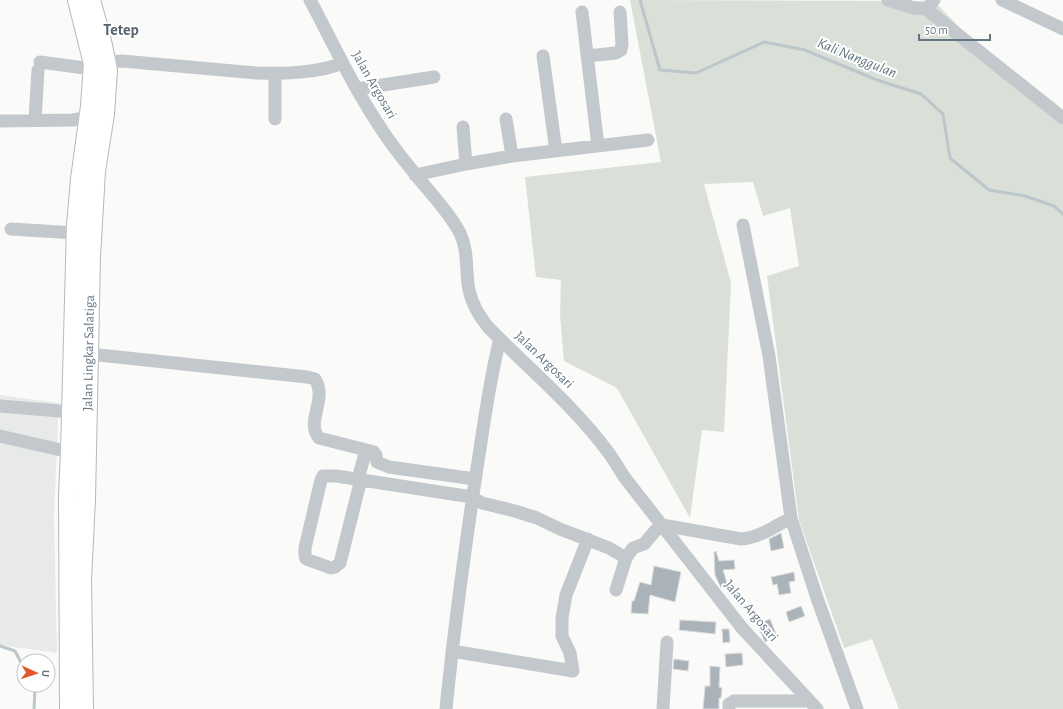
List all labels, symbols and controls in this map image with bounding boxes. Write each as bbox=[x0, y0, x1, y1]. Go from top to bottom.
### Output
scale bar bbox=[919, 16, 990, 42]
district label: Tetep bbox=[103, 22, 139, 38]
text: 50 m bbox=[925, 24, 948, 36]
water label: Kali Nanggulan bbox=[815, 35, 899, 81]
street label: Jalan Argosari bbox=[349, 49, 399, 121]
street label: Jalan Lingkar Salatiga bbox=[81, 294, 97, 411]
street label: Jalan Argosari bbox=[512, 329, 576, 391]
street label: Jalan Argosari bbox=[721, 578, 781, 644]
north arrow bbox=[16, 653, 56, 693]
text: U bbox=[40, 670, 51, 677]

